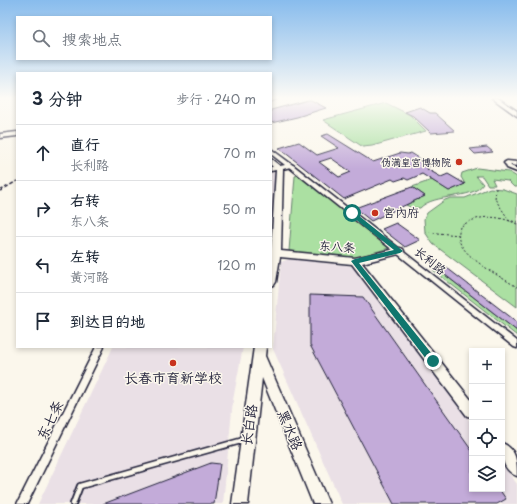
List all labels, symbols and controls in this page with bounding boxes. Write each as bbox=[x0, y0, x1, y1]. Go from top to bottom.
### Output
search box bbox=[16, 16, 272, 60]
icon: search bbox=[30, 27, 52, 49]
text: 搜索地点 bbox=[62, 27, 122, 50]
text: 3 分钟 bbox=[32, 85, 83, 111]
text: 步行 · 240 m bbox=[176, 89, 256, 108]
text: 直行 bbox=[70, 132, 100, 155]
icon: ahead bbox=[32, 142, 54, 164]
text: 70 m bbox=[223, 143, 256, 162]
place label: 伪满皇宫博物院 bbox=[381, 154, 451, 169]
text: 长利路 bbox=[70, 155, 109, 174]
marker: 伪满皇宫博物院 bbox=[454, 157, 464, 167]
text: 右转 bbox=[70, 188, 100, 211]
icon: right bbox=[32, 198, 54, 220]
text: 50 m bbox=[222, 199, 256, 218]
place label: 宫内府 bbox=[383, 203, 419, 221]
route start bbox=[343, 204, 361, 222]
marker: 宫内府 bbox=[370, 208, 380, 218]
text: 东八条 bbox=[70, 211, 109, 230]
street label: 东八条 bbox=[318, 236, 356, 256]
street label: 长利路 bbox=[411, 242, 450, 279]
text: 左转 bbox=[70, 244, 100, 267]
icon: left bbox=[32, 254, 54, 276]
text: 120 m bbox=[217, 255, 256, 274]
text: 黄河路 bbox=[70, 267, 109, 286]
text: 到达目的地 bbox=[70, 309, 145, 332]
icon: arrive bbox=[32, 310, 54, 332]
map controls bbox=[469, 348, 505, 492]
button: + bbox=[469, 348, 505, 384]
route end bbox=[424, 352, 442, 370]
marker: 长春市育新学校 bbox=[168, 358, 178, 368]
place label: 长春市育新学校 bbox=[124, 367, 222, 388]
button: − bbox=[469, 384, 505, 420]
street label: 东七条 bbox=[31, 396, 68, 443]
street label: 长白路 bbox=[235, 403, 262, 447]
street label: 黑水路 bbox=[273, 406, 308, 453]
button: locate bbox=[469, 420, 505, 456]
button: layers bbox=[469, 456, 505, 492]

